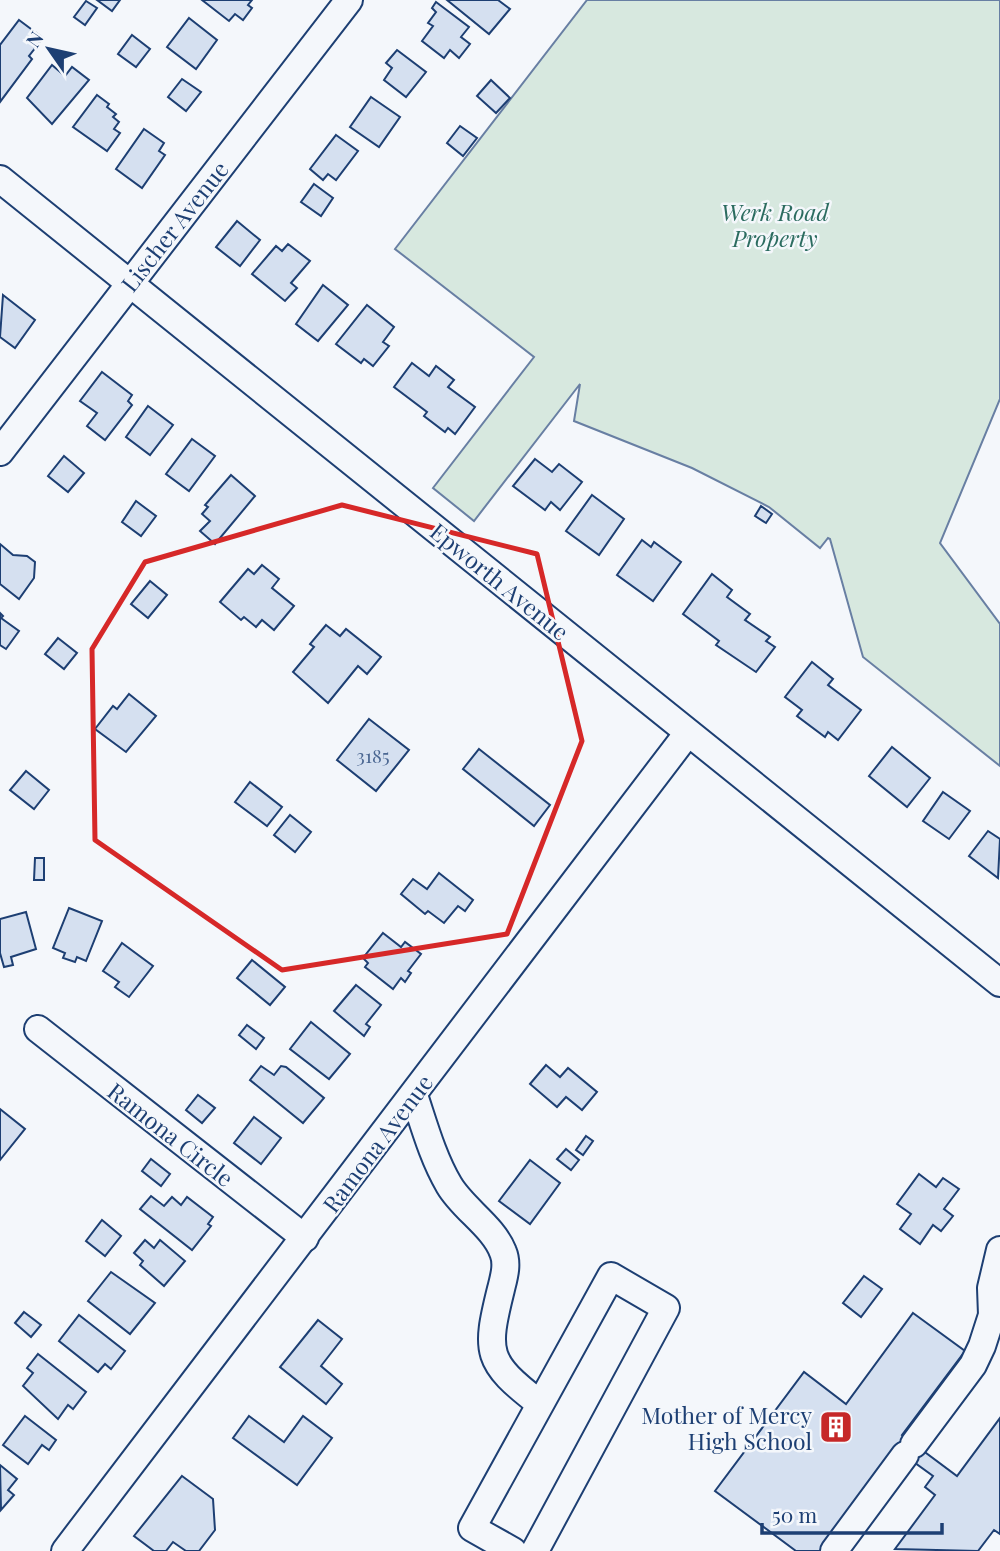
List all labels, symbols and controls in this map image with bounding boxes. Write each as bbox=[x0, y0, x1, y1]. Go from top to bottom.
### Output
north arrow bbox=[14, 14, 84, 84]
text: N bbox=[19, 26, 49, 52]
street label: Lischer Avenue bbox=[113, 154, 235, 298]
park label: Werk Road Property bbox=[721, 196, 829, 253]
street label: Epworth Avenue bbox=[424, 515, 576, 647]
house number: 3185 bbox=[356, 742, 390, 768]
street label: Ramona Avenue bbox=[315, 1068, 439, 1218]
street label: Ramona Circle bbox=[102, 1075, 240, 1193]
place label: Mother of Mercy High School bbox=[641, 1399, 812, 1456]
building icon: Mother of Mercy High School bbox=[817, 1408, 855, 1446]
scale bar bbox=[762, 1492, 942, 1536]
text: 50 m bbox=[772, 1500, 818, 1528]

